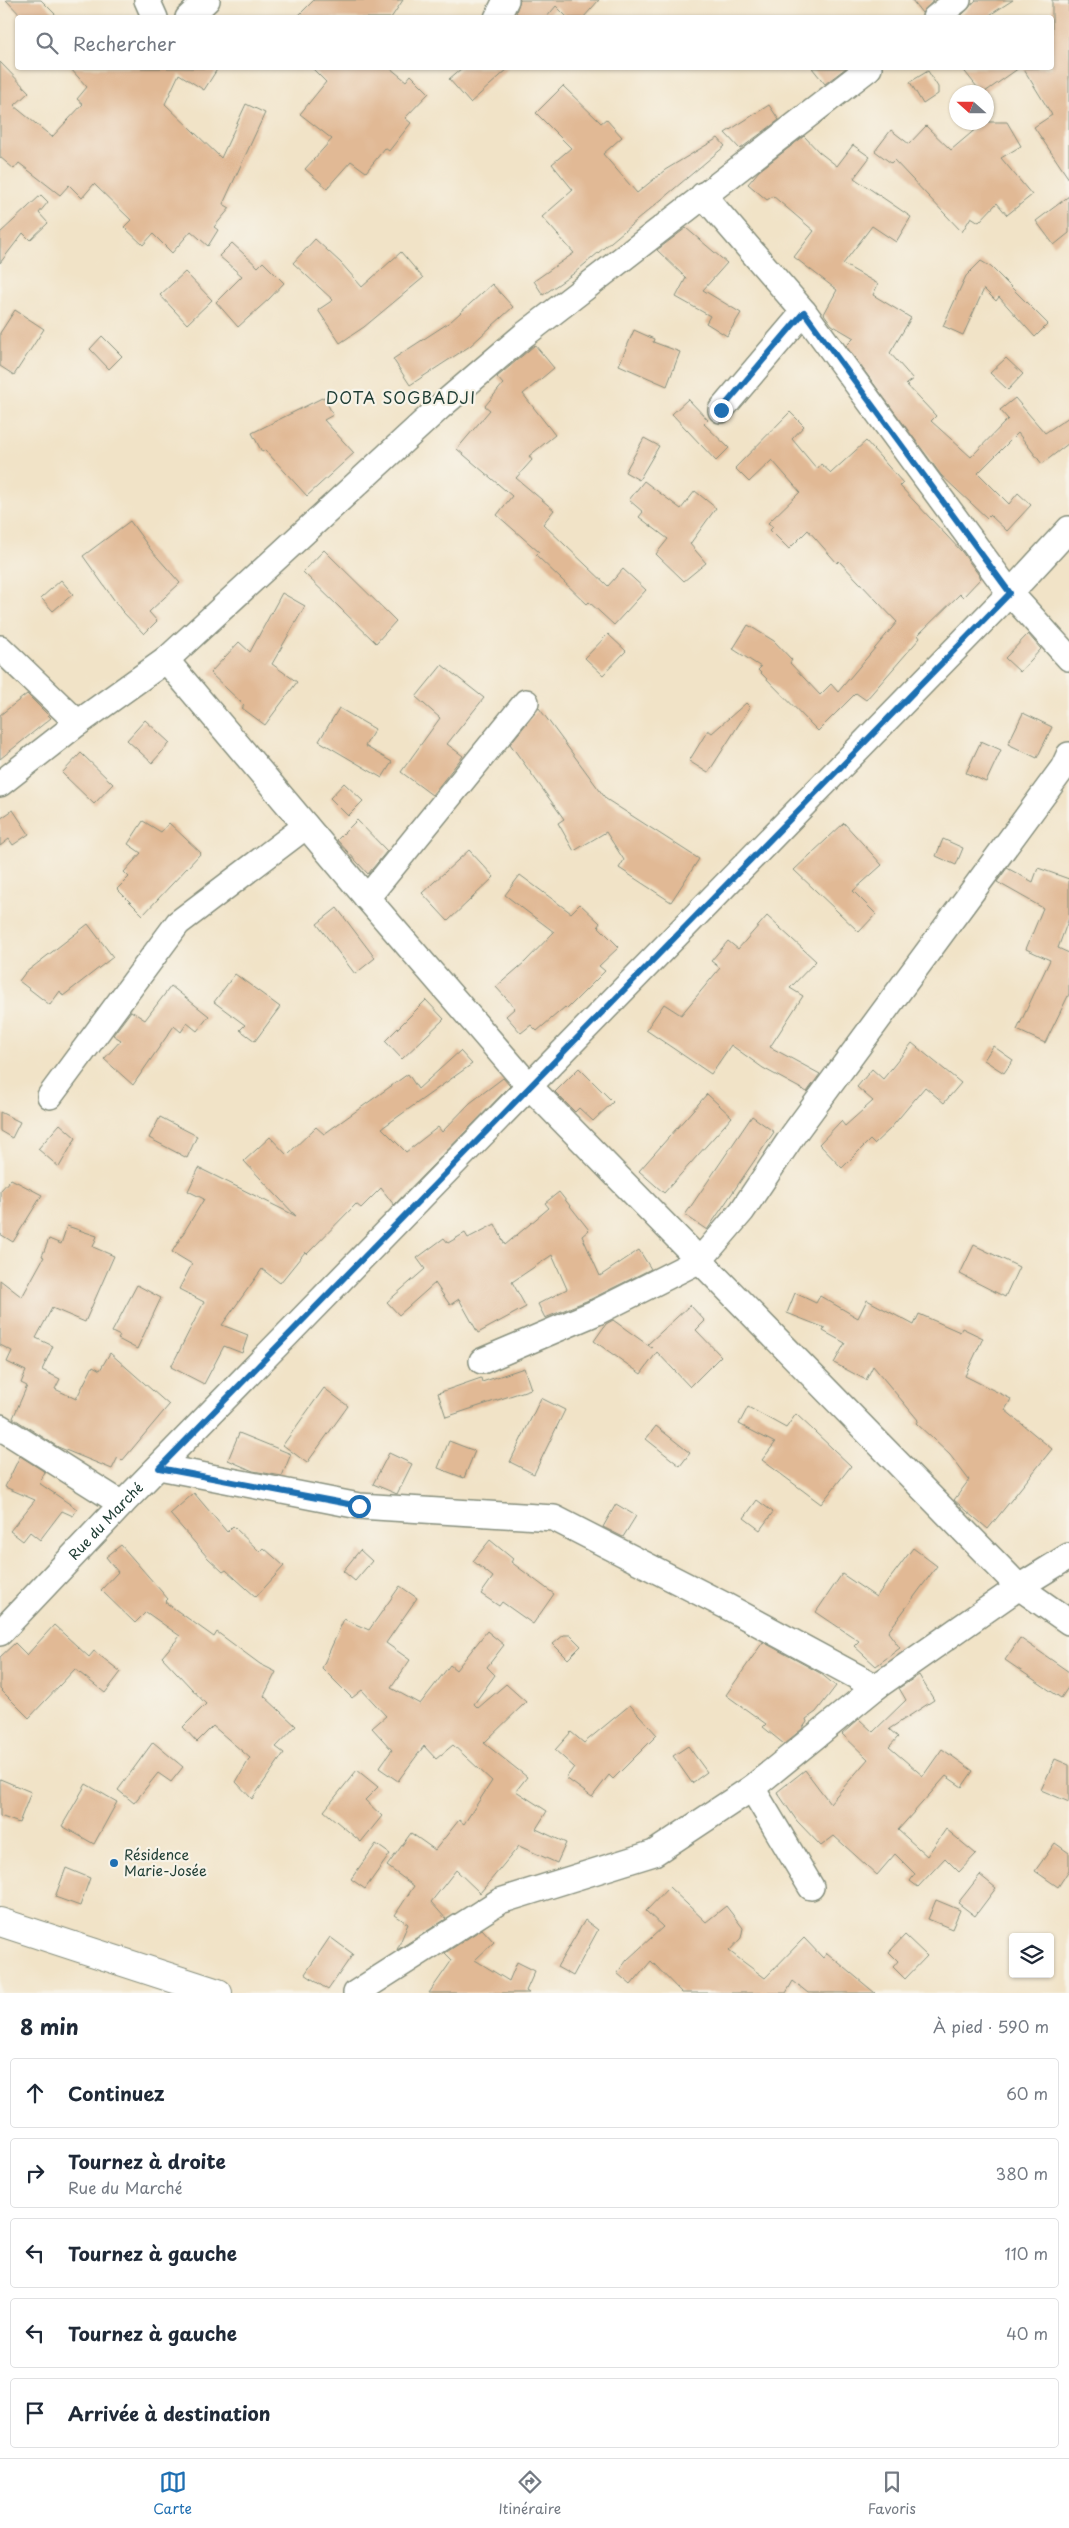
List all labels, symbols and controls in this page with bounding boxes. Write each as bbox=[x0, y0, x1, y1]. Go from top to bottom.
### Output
search box bbox=[15, 15, 1054, 70]
icon: search bbox=[33, 29, 61, 57]
text: Rechercher bbox=[73, 29, 176, 57]
north arrow bbox=[949, 85, 994, 130]
district label: DOTA SOGBADJI bbox=[326, 385, 476, 409]
route end bbox=[710, 399, 733, 422]
street label: Rue du Marché bbox=[63, 1477, 148, 1564]
route start bbox=[348, 1495, 371, 1518]
place label: Résidence Marie-Josée bbox=[124, 1844, 207, 1881]
marker: Résidence Marie-Josée bbox=[108, 1857, 120, 1869]
map controls bbox=[1009, 1933, 1054, 1978]
button: layers bbox=[1009, 1933, 1054, 1978]
text: 8 min bbox=[20, 2010, 79, 2042]
text: À pied · 590 m bbox=[933, 2014, 1049, 2038]
icon: ahead bbox=[21, 2079, 49, 2107]
text: Continuez bbox=[68, 2079, 165, 2107]
text: 60 m bbox=[1006, 2081, 1048, 2105]
text: Tournez à droite bbox=[68, 2147, 226, 2175]
icon: right bbox=[21, 2159, 49, 2187]
text: 380 m bbox=[996, 2161, 1048, 2185]
text: Rue du Marché bbox=[68, 2175, 183, 2199]
icon: left bbox=[21, 2239, 49, 2267]
text: Tournez à gauche bbox=[68, 2239, 237, 2267]
text: 110 m bbox=[1005, 2241, 1048, 2265]
icon: left bbox=[21, 2319, 49, 2347]
text: Tournez à gauche bbox=[68, 2319, 237, 2347]
text: 40 m bbox=[1006, 2321, 1048, 2345]
icon: arrive bbox=[21, 2399, 49, 2427]
text: Arrivée à destination bbox=[68, 2399, 271, 2427]
tab: Carte bbox=[153, 2468, 192, 2519]
tab: Itinéraire bbox=[498, 2468, 561, 2519]
tab: Favoris bbox=[868, 2468, 916, 2519]

